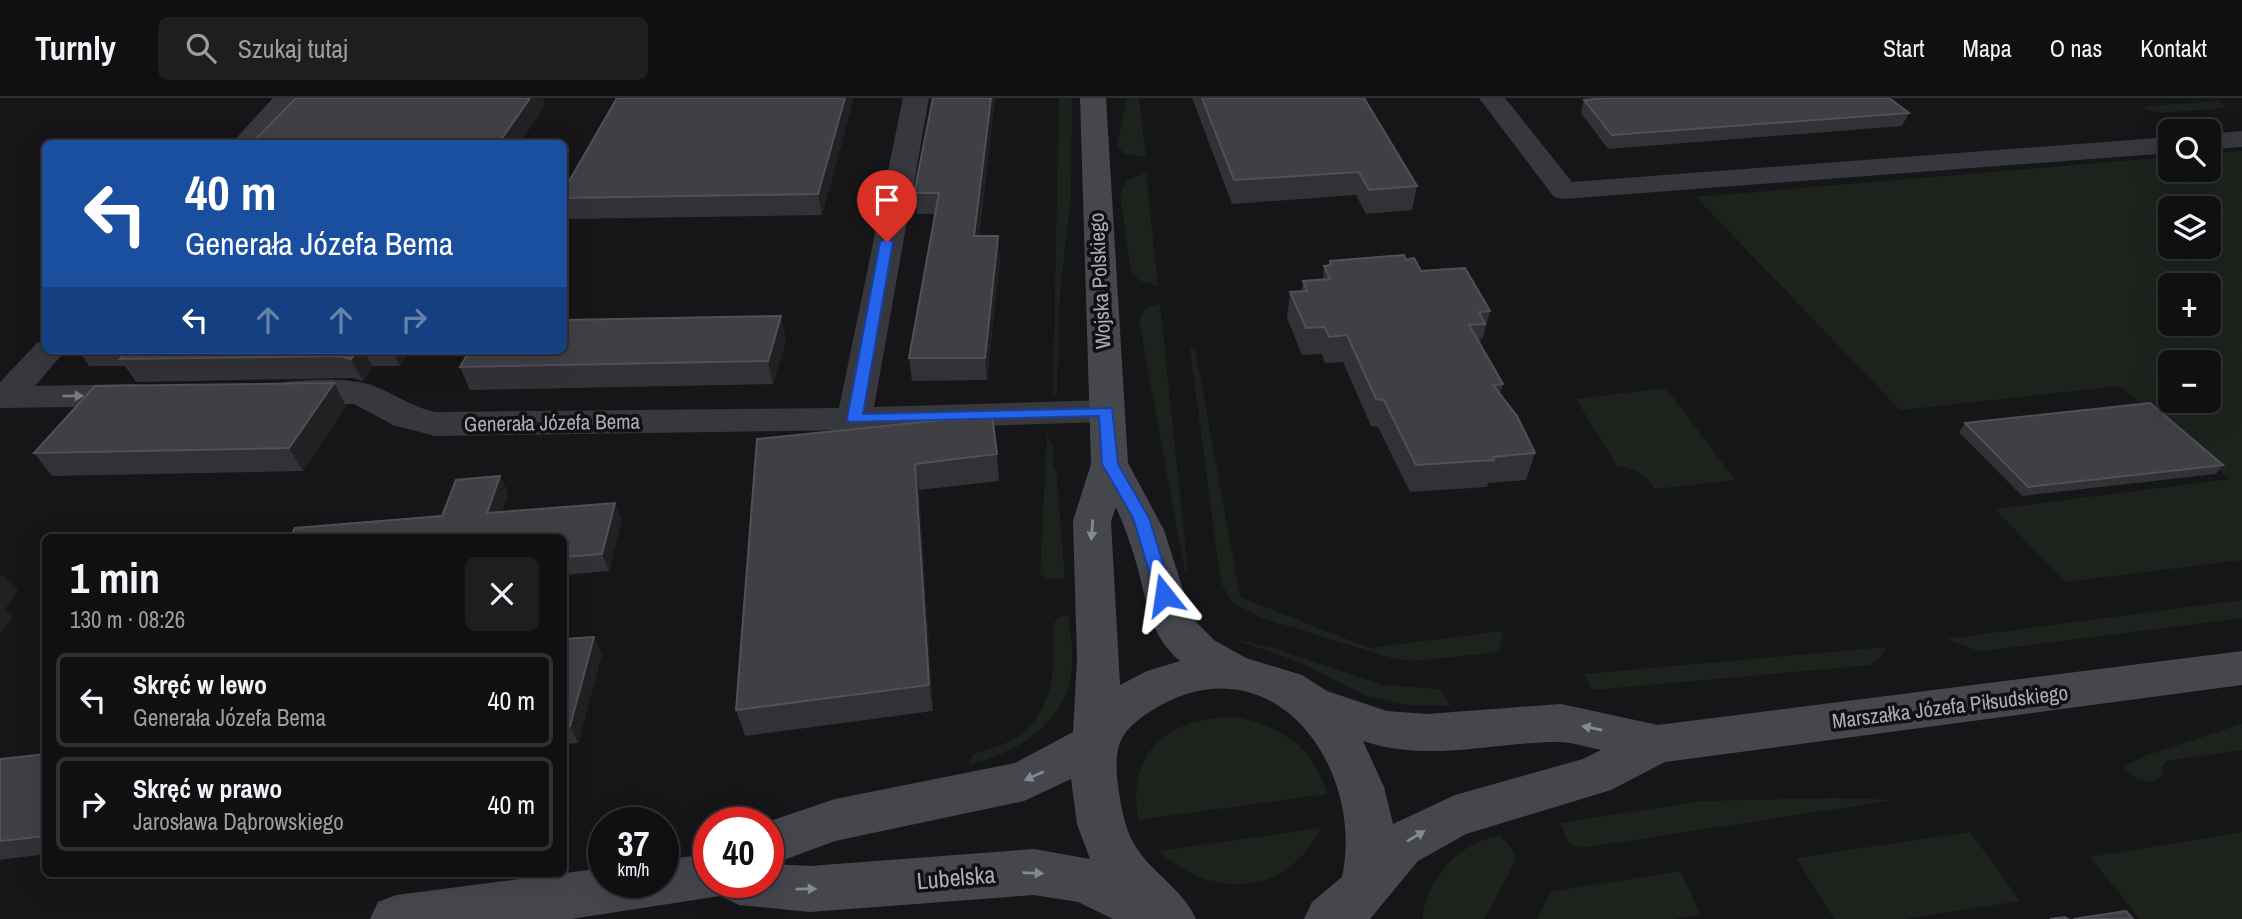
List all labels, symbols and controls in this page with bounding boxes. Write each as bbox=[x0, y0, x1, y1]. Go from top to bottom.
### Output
search box bbox=[158, 17, 648, 80]
text: Turnly bbox=[35, 26, 116, 70]
icon: search bbox=[182, 29, 220, 67]
text: Szukaj tutaj bbox=[238, 31, 348, 66]
text: Start bbox=[1883, 32, 1925, 64]
text: Mapa bbox=[1963, 32, 2012, 64]
text: O nas bbox=[2050, 32, 2102, 64]
text: Kontakt bbox=[2140, 32, 2207, 64]
map controls bbox=[2158, 119, 2221, 413]
button: search bbox=[2158, 119, 2221, 182]
text: 40 m bbox=[185, 159, 277, 225]
icon: left bbox=[70, 168, 161, 259]
pin bbox=[857, 170, 917, 242]
icon: arrive bbox=[868, 181, 906, 219]
button: layers bbox=[2158, 196, 2221, 259]
street label: Wojska Polskiego bbox=[1081, 212, 1118, 350]
text: Generała Józefa Bema bbox=[185, 222, 453, 265]
button: + bbox=[2158, 273, 2221, 336]
icon: left bbox=[176, 301, 214, 339]
icon: ahead bbox=[249, 301, 287, 339]
icon: ahead bbox=[322, 301, 360, 339]
icon: right bbox=[395, 301, 433, 339]
button: − bbox=[2158, 350, 2221, 413]
one-way arrow bbox=[63, 391, 85, 402]
street label: Generała Józefa Bema bbox=[464, 406, 641, 439]
one-way arrow bbox=[1086, 519, 1097, 541]
text: 1 min bbox=[70, 550, 160, 606]
button: close bbox=[465, 557, 539, 631]
position arrow bbox=[1127, 558, 1201, 632]
text: 130 m · 08:26 bbox=[70, 604, 185, 635]
text: Skręć w lewo bbox=[133, 667, 267, 702]
street label: Marszałka Józefa Piłsudskiego bbox=[1830, 678, 2070, 735]
icon: left bbox=[74, 681, 112, 719]
text: 40 m bbox=[488, 683, 535, 718]
text: Generała Józefa Bema bbox=[133, 702, 326, 733]
one-way arrow bbox=[1581, 722, 1603, 733]
one-way arrow bbox=[1024, 770, 1044, 782]
text: Skręć w prawo bbox=[133, 771, 282, 806]
icon: right bbox=[74, 785, 112, 823]
text: 40 m bbox=[488, 787, 535, 822]
text: Jarosława Dąbrowskiego bbox=[133, 806, 344, 837]
speed limit sign: 40 bbox=[693, 807, 784, 898]
text: 37 bbox=[618, 820, 649, 867]
one-way arrow bbox=[1406, 829, 1425, 842]
text: km/h bbox=[618, 857, 650, 882]
street label: Lubelska bbox=[915, 858, 997, 896]
one-way arrow bbox=[1022, 867, 1044, 879]
one-way arrow bbox=[795, 883, 817, 895]

